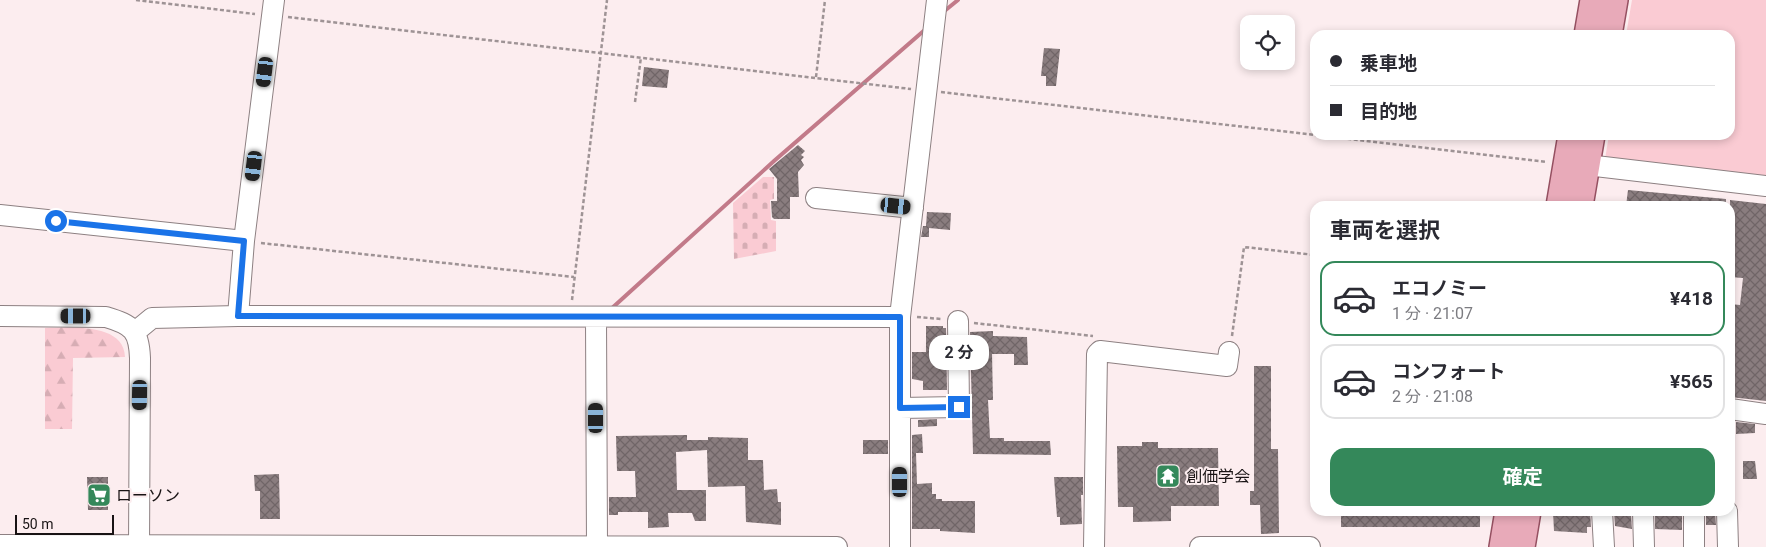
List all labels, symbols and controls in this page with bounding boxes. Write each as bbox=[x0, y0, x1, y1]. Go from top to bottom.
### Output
map controls bbox=[1240, 15, 1295, 70]
button: locate bbox=[1240, 15, 1295, 70]
text: 乗車地 bbox=[1360, 52, 1417, 75]
car bbox=[255, 56, 274, 88]
text: 目的地 bbox=[1360, 100, 1417, 123]
car bbox=[244, 150, 263, 182]
car bbox=[880, 197, 911, 215]
route start bbox=[45, 210, 67, 232]
text: 車両を選択 bbox=[1330, 218, 1440, 243]
icon: car bbox=[1332, 276, 1377, 321]
text: エコノミー bbox=[1392, 277, 1487, 300]
text: ¥418 bbox=[1670, 287, 1713, 310]
text: 1 分 · 21:07 bbox=[1392, 304, 1473, 323]
car bbox=[61, 309, 91, 324]
callout: 2 分 bbox=[929, 334, 989, 370]
text: 2 分 bbox=[944, 343, 974, 362]
icon: car bbox=[1332, 359, 1377, 404]
text: コンフォート bbox=[1392, 360, 1505, 383]
text: ¥565 bbox=[1670, 370, 1713, 393]
car bbox=[132, 380, 147, 410]
text: 2 分 · 21:08 bbox=[1392, 387, 1473, 406]
route end bbox=[948, 396, 970, 418]
car bbox=[588, 403, 603, 433]
button: 確定 bbox=[1330, 448, 1715, 506]
temple icon: 創価学会 bbox=[1155, 463, 1181, 489]
car bbox=[892, 467, 907, 497]
place label: 創価学会 bbox=[1186, 467, 1250, 486]
supermarket icon: ローソン bbox=[86, 482, 112, 508]
place label: ローソン bbox=[116, 486, 180, 505]
scale bar bbox=[15, 512, 114, 535]
text: 50 m bbox=[22, 516, 54, 532]

